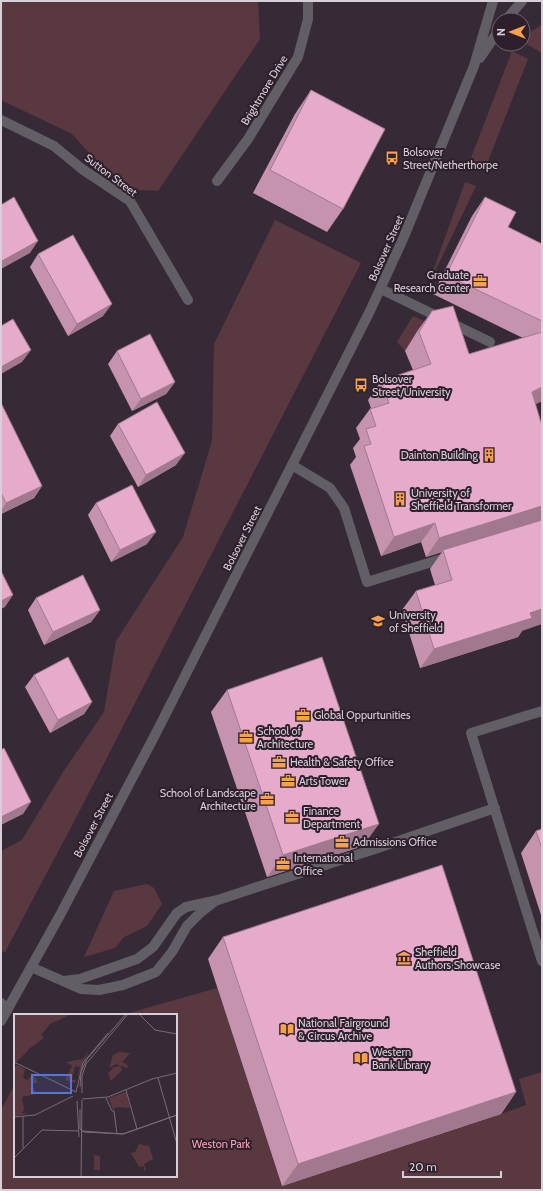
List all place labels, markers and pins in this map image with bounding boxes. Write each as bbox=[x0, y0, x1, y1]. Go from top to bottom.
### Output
place label: Bolsover Street/Netherthorpe bbox=[403, 145, 498, 172]
bus stop icon: Bolsover Street/Netherthorpe bbox=[384, 150, 400, 166]
place label: Graduate Research Center bbox=[394, 268, 470, 295]
office icon: Graduate Research Center bbox=[472, 273, 488, 289]
place label: Bolsover Street/University bbox=[372, 372, 451, 399]
bus stop icon: Bolsover Street/University bbox=[353, 377, 369, 393]
building icon: Dainton Building bbox=[481, 447, 497, 463]
place label: Dainton Building bbox=[401, 448, 479, 462]
place label: University of Sheffield Transformer bbox=[411, 486, 512, 513]
building icon: University of Sheffield Transformer bbox=[392, 491, 408, 507]
place label: University of Sheffield bbox=[389, 608, 443, 635]
school or university icon: University of Sheffield bbox=[370, 613, 386, 629]
office icon: Global Oppurtunities bbox=[295, 707, 311, 723]
place label: Global Oppurtunities bbox=[314, 708, 411, 722]
place label: School of Architecture bbox=[257, 724, 313, 751]
office icon: School of Architecture bbox=[238, 729, 254, 745]
office icon: Health & Safety Office bbox=[271, 754, 287, 770]
place label: Health & Safety Office bbox=[290, 755, 394, 769]
office icon: Arts Tower bbox=[280, 773, 296, 789]
place label: Arts Tower bbox=[299, 774, 349, 788]
place label: School of Landscape Architecture bbox=[160, 786, 256, 813]
office icon: School of Landscape Architecture bbox=[259, 791, 275, 807]
place label: Finance Department bbox=[303, 804, 360, 831]
office icon: Finance Department bbox=[284, 809, 300, 825]
office icon: Admissions Office bbox=[334, 834, 350, 850]
place label: Admissions Office bbox=[353, 835, 437, 849]
place label: International Office bbox=[294, 851, 353, 878]
office icon: International Office bbox=[275, 856, 291, 872]
place label: Sheffield Authors Showcase bbox=[415, 945, 501, 972]
museum icon: Sheffield Authors Showcase bbox=[396, 950, 412, 966]
place label: National Fairground & Circus Archive bbox=[298, 1016, 388, 1043]
library icon: National Fairground & Circus Archive bbox=[279, 1021, 295, 1037]
place label: Western Bank Library bbox=[372, 1045, 430, 1072]
library icon: Western Bank Library bbox=[353, 1050, 369, 1066]

